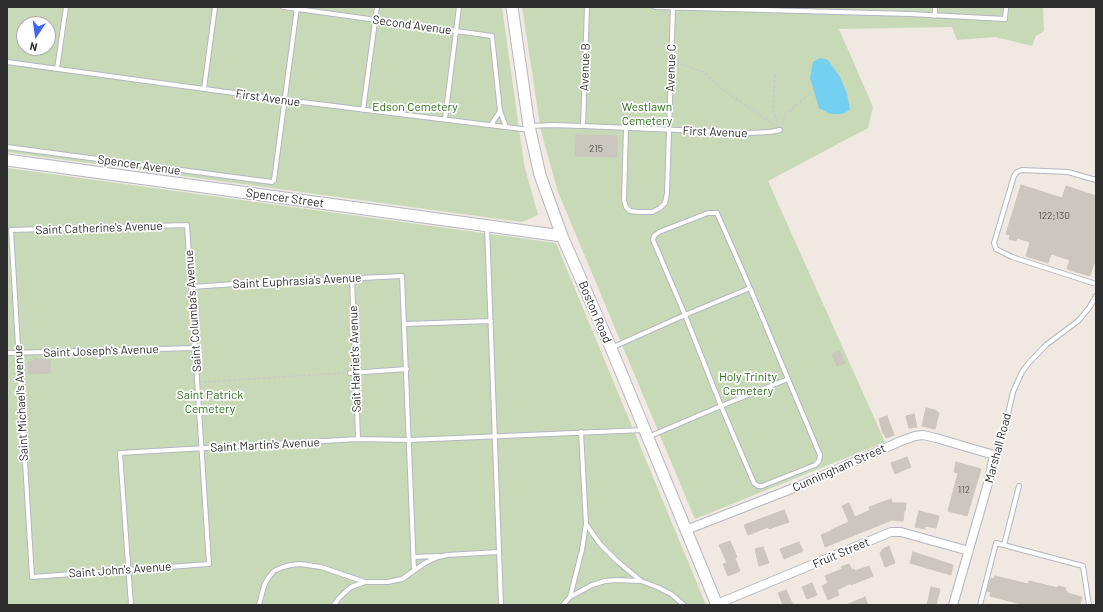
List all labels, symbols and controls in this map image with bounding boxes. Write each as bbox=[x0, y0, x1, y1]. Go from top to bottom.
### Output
street label: Second Avenue bbox=[372, 12, 452, 38]
north arrow bbox=[16, 16, 56, 56]
text: N bbox=[28, 40, 38, 54]
street label: Avenue B bbox=[577, 43, 593, 91]
street label: Avenue C bbox=[663, 44, 679, 92]
street label: First Avenue bbox=[235, 86, 301, 110]
park label: Edson Cemetery bbox=[372, 100, 458, 114]
park label: Westlawn Cemetery bbox=[622, 100, 672, 128]
street label: First Avenue bbox=[682, 124, 748, 140]
house number: 215 bbox=[589, 143, 603, 155]
street label: Spencer Avenue bbox=[96, 152, 182, 178]
street label: Spencer Street bbox=[245, 185, 325, 211]
house number: 122;130 bbox=[1038, 210, 1070, 222]
street label: Saint Catherine's Avenue bbox=[35, 219, 163, 237]
street label: Saint Columba's Avenue bbox=[182, 250, 204, 372]
street label: Saint Euphrasia's Avenue bbox=[232, 270, 362, 292]
street label: Boston Road bbox=[575, 279, 615, 345]
street label: Sait Harriet's Avenue bbox=[346, 305, 364, 413]
street label: Saint Joseph's Avenue bbox=[43, 342, 159, 360]
street label: Saint Michael's Avenue bbox=[11, 344, 31, 462]
park label: Holy Trinity Cemetery bbox=[719, 370, 777, 398]
park label: Saint Patrick Cemetery bbox=[177, 388, 243, 416]
street label: Marshall Road bbox=[982, 411, 1014, 485]
street label: Saint Martin's Avenue bbox=[210, 435, 320, 455]
street label: Cunningham Street bbox=[790, 441, 888, 495]
house number: 112 bbox=[958, 484, 970, 496]
street label: Fruit Street bbox=[811, 535, 871, 571]
street label: Saint John's Avenue bbox=[68, 559, 172, 581]

